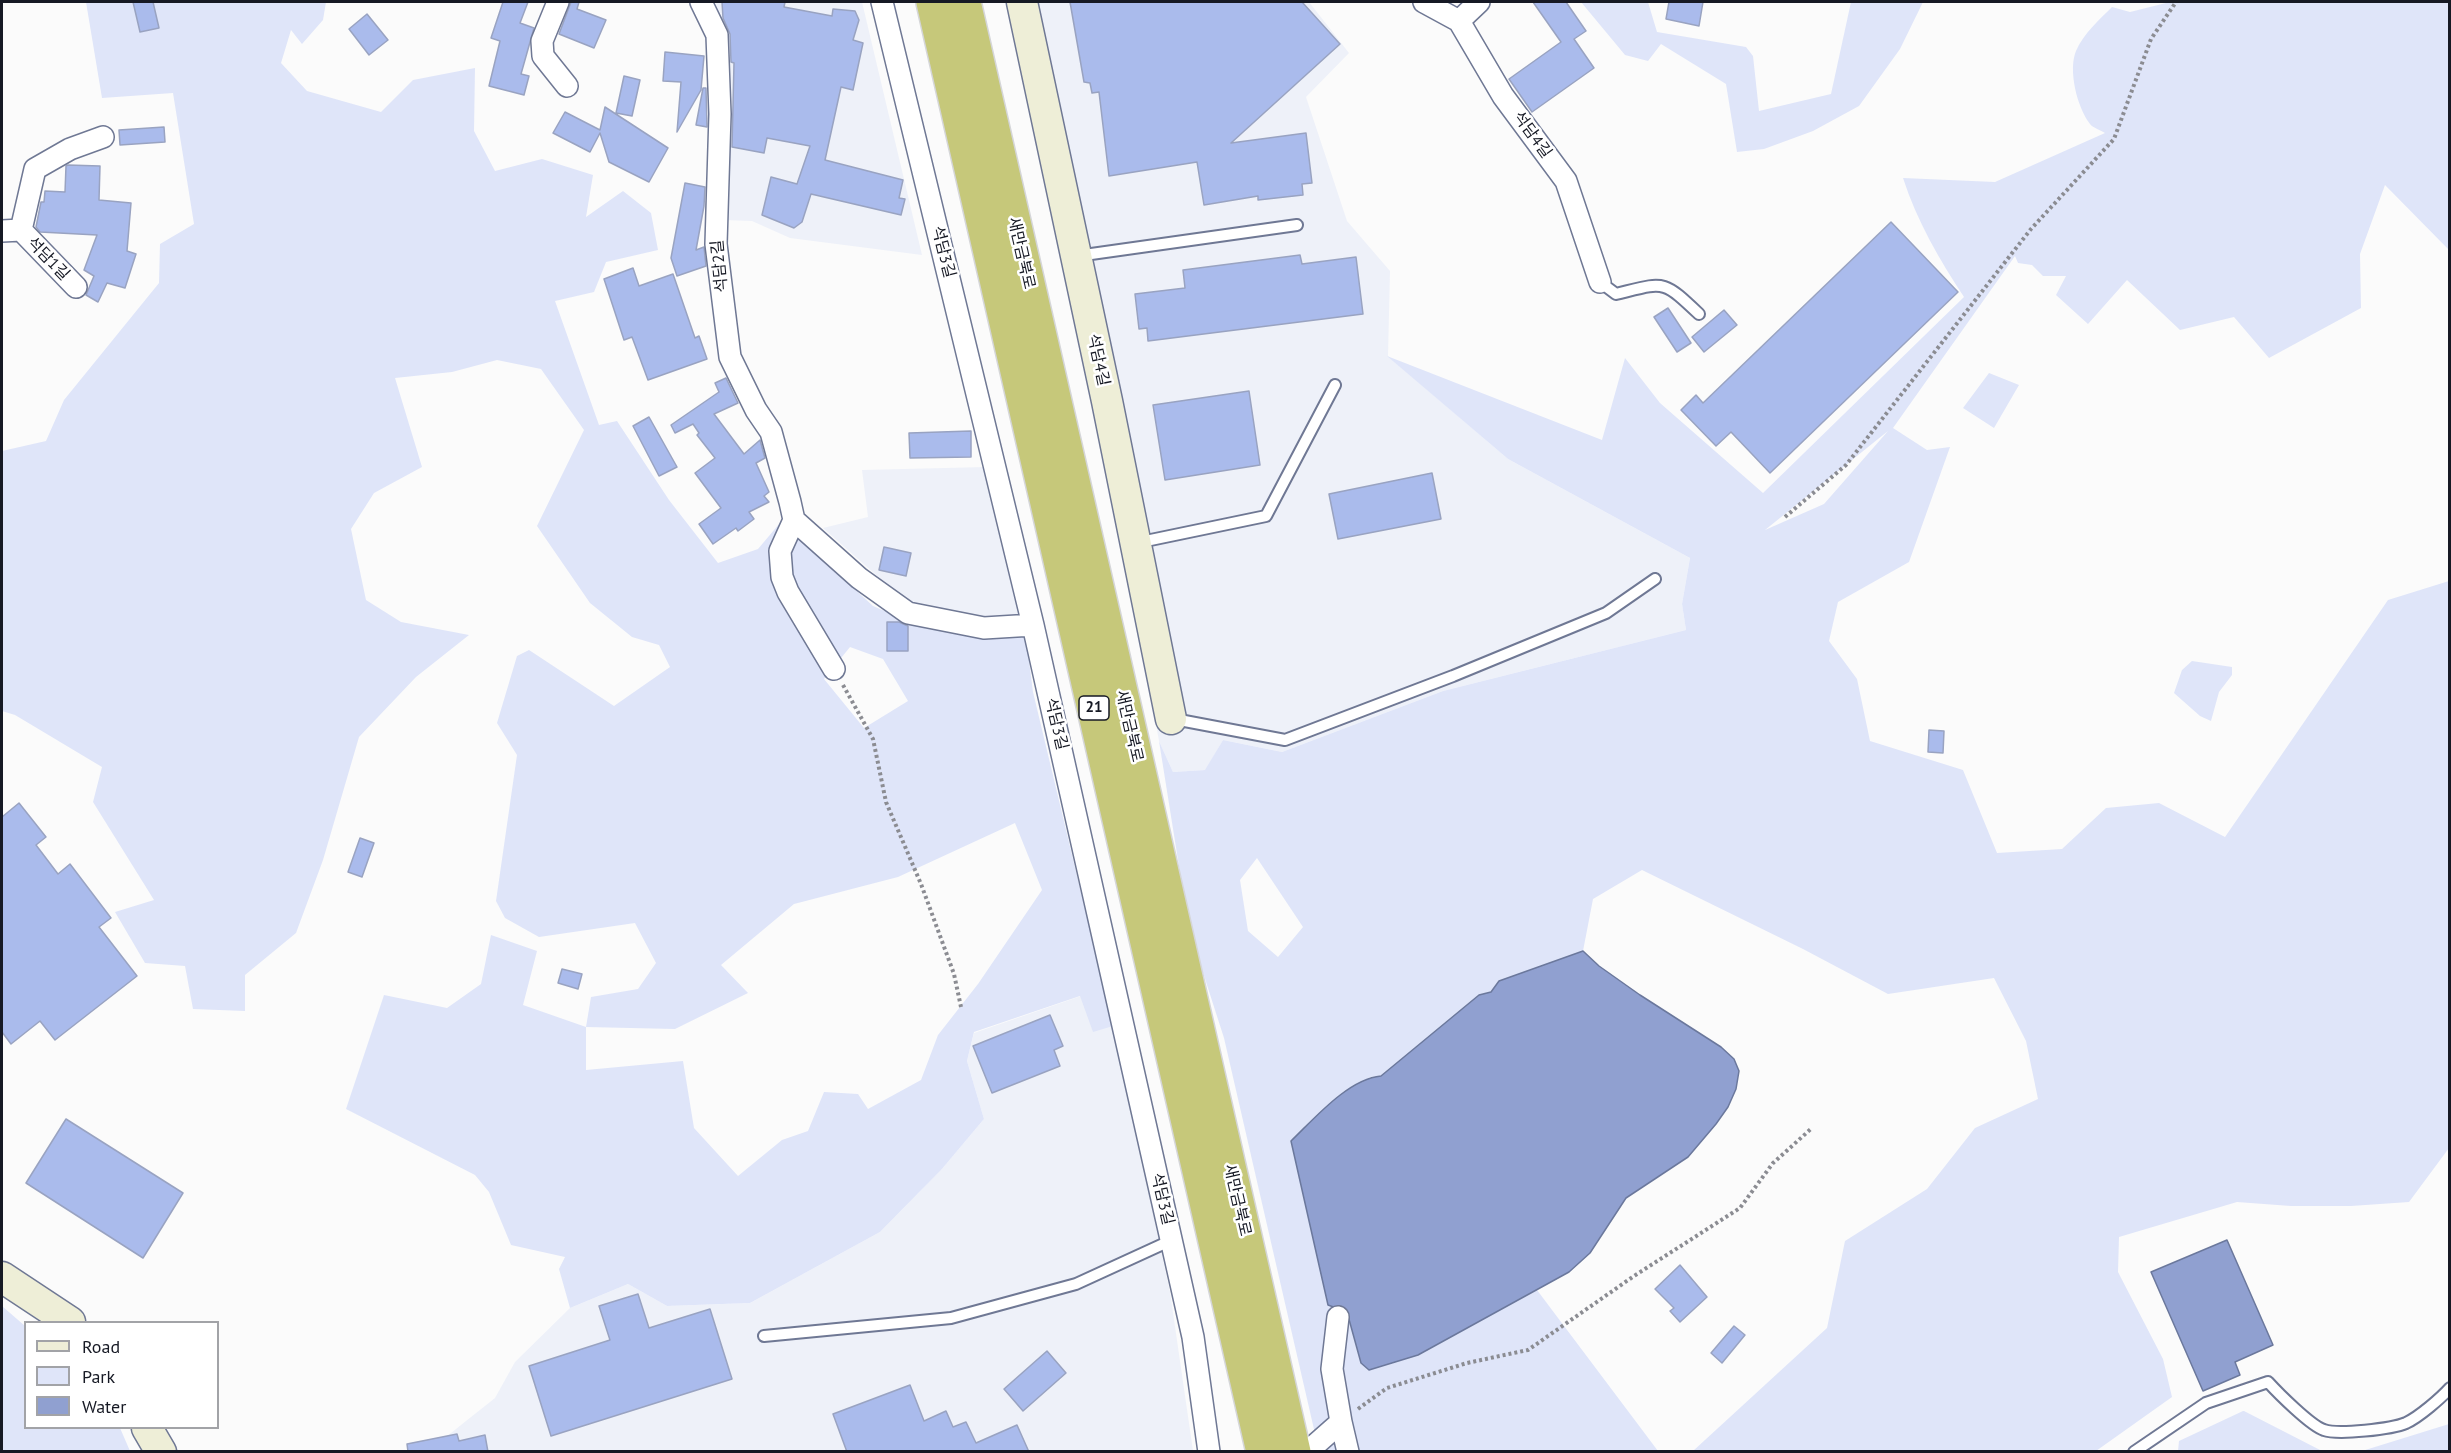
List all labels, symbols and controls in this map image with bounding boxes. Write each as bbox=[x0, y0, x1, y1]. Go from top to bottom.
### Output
street label: 석담4길 bbox=[1509, 108, 1555, 162]
street label: 새만금북로 bbox=[1003, 215, 1039, 291]
street label: 석담3길 bbox=[927, 224, 959, 280]
street label: 석담1길 bbox=[23, 233, 73, 285]
street label: 석담2길 bbox=[708, 239, 732, 293]
street label: 석담4길 bbox=[1083, 332, 1113, 388]
street label: 새만금북로 bbox=[1111, 688, 1147, 764]
street label: 석담3길 bbox=[1041, 696, 1071, 752]
road number: 21 bbox=[1079, 696, 1109, 720]
street label: 새만금북로 bbox=[1219, 1162, 1255, 1238]
street label: 석담3길 bbox=[1147, 1171, 1177, 1227]
legend bbox=[24, 1321, 219, 1429]
text: Road bbox=[82, 1335, 120, 1358]
text: Park bbox=[82, 1365, 115, 1388]
text: Water bbox=[82, 1395, 126, 1418]

